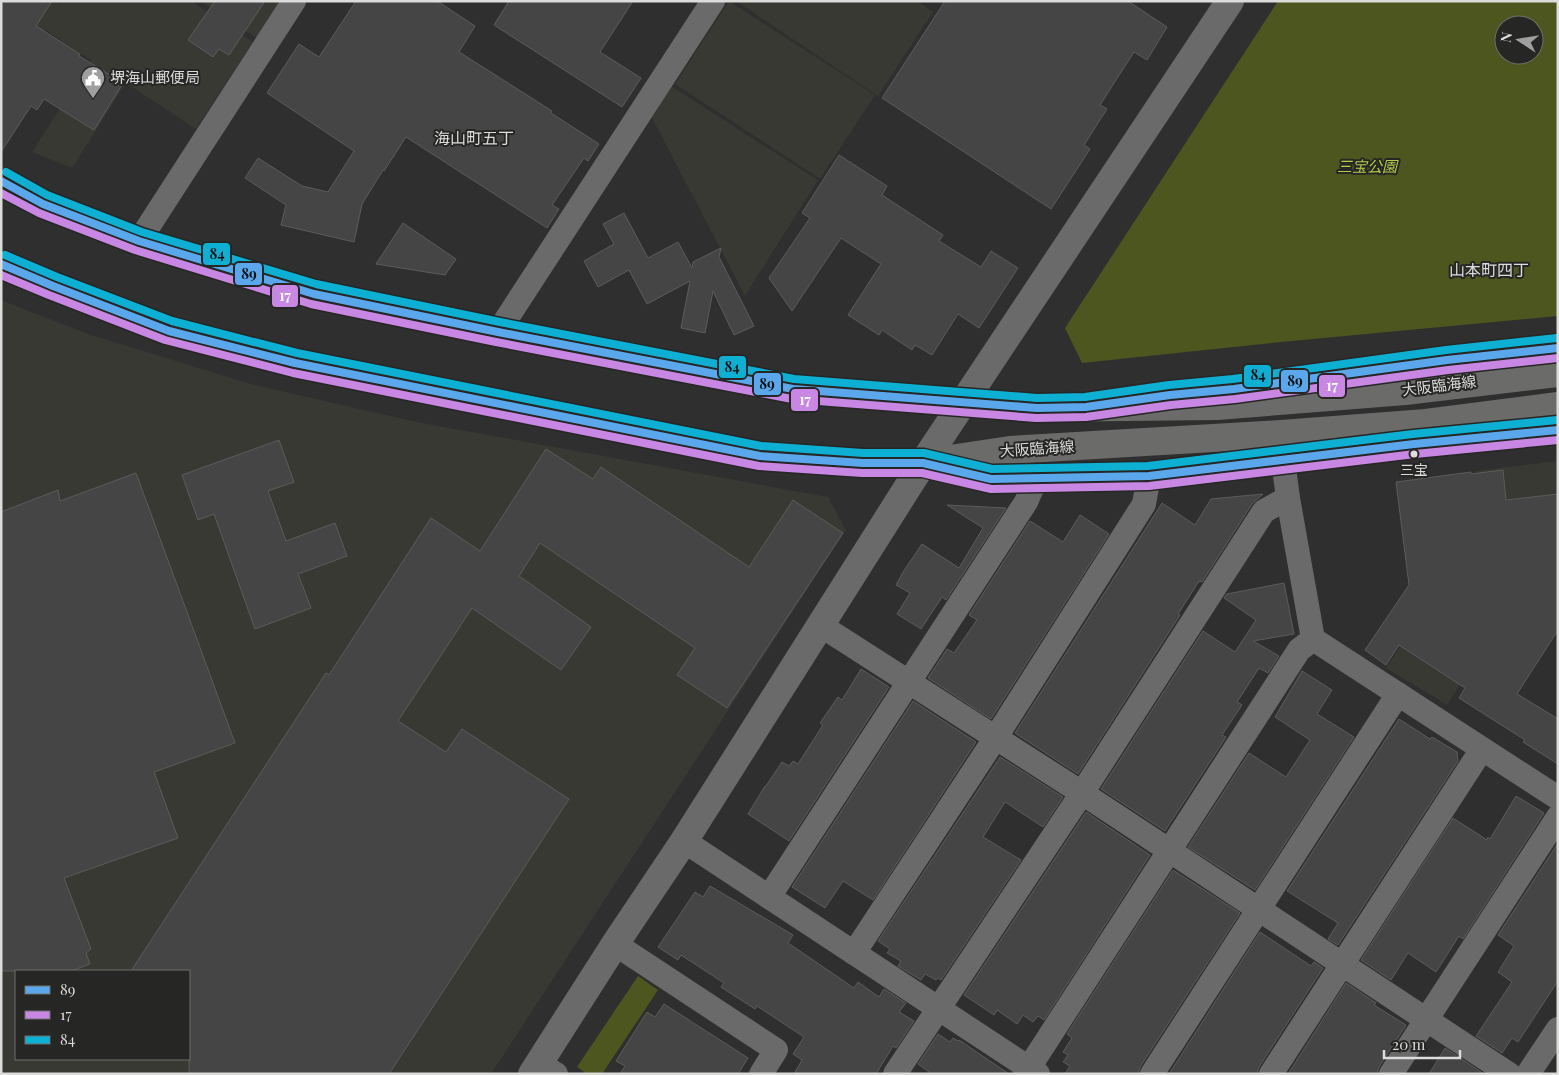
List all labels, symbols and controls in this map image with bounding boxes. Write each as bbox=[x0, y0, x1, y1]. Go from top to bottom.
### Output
north arrow bbox=[1494, 15, 1544, 65]
text: N bbox=[1495, 30, 1516, 44]
public building icon: 堺海山郵便局 bbox=[80, 65, 106, 99]
place label: 堺海山郵便局 bbox=[110, 67, 200, 87]
district label: 海山町五丁 bbox=[434, 127, 514, 148]
park label: 三宝公園 bbox=[1337, 156, 1399, 176]
line badge: 84 bbox=[202, 242, 231, 266]
text: 84 bbox=[209, 244, 225, 263]
district label: 山本町四丁 bbox=[1449, 259, 1529, 280]
line badge: 89 bbox=[234, 262, 263, 286]
text: 89 bbox=[241, 264, 257, 283]
line badge: 17 bbox=[271, 284, 299, 308]
text: 17 bbox=[279, 286, 291, 305]
line badge: 84 bbox=[718, 355, 747, 379]
text: 84 bbox=[724, 357, 740, 376]
line badge: 84 bbox=[1243, 364, 1272, 388]
text: 84 bbox=[1250, 365, 1266, 384]
line badge: 89 bbox=[1280, 369, 1309, 393]
text: 89 bbox=[1287, 371, 1303, 390]
street label: 大阪臨海線 bbox=[1400, 371, 1477, 400]
line badge: 89 bbox=[753, 372, 782, 396]
text: 89 bbox=[759, 374, 775, 393]
line badge: 17 bbox=[1318, 374, 1346, 398]
text: 17 bbox=[1326, 376, 1338, 395]
line badge: 17 bbox=[790, 388, 819, 412]
text: 17 bbox=[799, 390, 811, 409]
street label: 大阪臨海線 bbox=[999, 435, 1075, 461]
marker: 三宝 bbox=[1409, 449, 1419, 459]
place label: 三宝 bbox=[1400, 460, 1428, 479]
legend bbox=[15, 970, 190, 1060]
text: 89 bbox=[60, 979, 75, 999]
text: 17 bbox=[60, 1004, 72, 1024]
scale bar bbox=[1384, 1028, 1460, 1060]
text: 84 bbox=[60, 1029, 75, 1049]
text: 20 m bbox=[1392, 1034, 1426, 1054]

